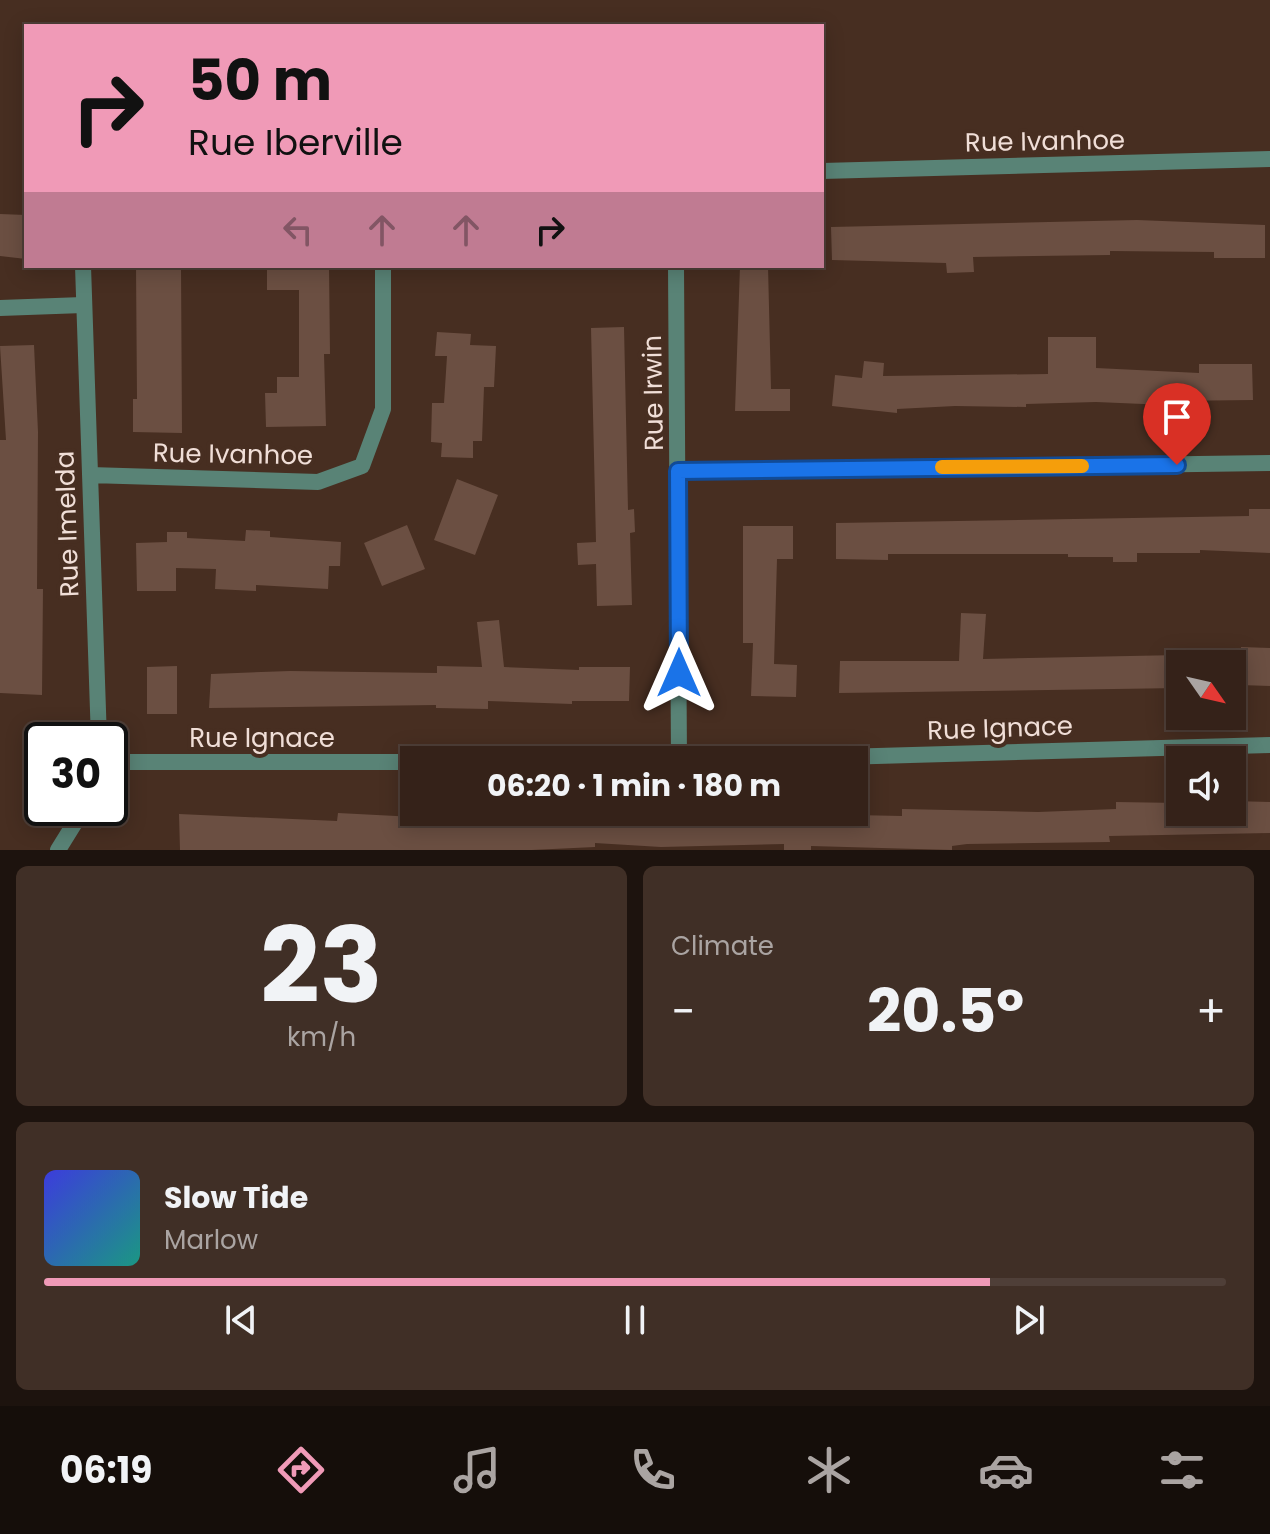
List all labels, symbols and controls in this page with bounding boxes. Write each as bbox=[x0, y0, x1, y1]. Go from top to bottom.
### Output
text: 50 m bbox=[188, 41, 332, 120]
icon: right bbox=[56, 56, 160, 160]
text: Rue Iberville bbox=[188, 117, 403, 168]
street label: Rue Ivanhoe bbox=[965, 122, 1125, 160]
icon: left bbox=[276, 208, 320, 252]
icon: ahead bbox=[360, 208, 404, 252]
icon: ahead bbox=[444, 208, 488, 252]
icon: right bbox=[528, 208, 572, 252]
street label: Rue Irwin bbox=[634, 335, 672, 451]
pin bbox=[1143, 383, 1211, 465]
icon: arrive bbox=[1155, 395, 1199, 439]
street label: Rue Ivanhoe bbox=[153, 435, 313, 473]
street label: Rue Imelda bbox=[46, 450, 88, 598]
position arrow bbox=[637, 631, 721, 715]
north arrow bbox=[1166, 650, 1246, 730]
map controls bbox=[1166, 650, 1246, 826]
street label: Rue Ignace bbox=[927, 707, 1073, 749]
street label: Rue Ignace bbox=[189, 720, 335, 756]
speed limit sign: 30 bbox=[24, 722, 128, 826]
button: sound bbox=[1166, 746, 1246, 826]
text: 06:20 · 1 min · 180 m bbox=[487, 764, 781, 807]
text: 23 bbox=[260, 893, 383, 1038]
text: Climate bbox=[671, 928, 774, 964]
text: 20.5° bbox=[867, 969, 1024, 1053]
text: − bbox=[671, 981, 695, 1042]
text: + bbox=[1196, 981, 1226, 1042]
text: km/h bbox=[287, 1019, 356, 1055]
text: Slow Tide bbox=[164, 1176, 308, 1219]
text: Marlow bbox=[164, 1222, 258, 1258]
icon: previous bbox=[219, 1298, 263, 1342]
icon: pause bbox=[613, 1298, 657, 1342]
icon: next bbox=[1007, 1298, 1051, 1342]
icon: directions bbox=[273, 1442, 329, 1498]
icon: music bbox=[449, 1442, 505, 1498]
icon: phone bbox=[625, 1442, 681, 1498]
icon: climate bbox=[801, 1442, 857, 1498]
icon: car bbox=[978, 1442, 1034, 1498]
icon: filters bbox=[1154, 1442, 1210, 1498]
text: 06:19 bbox=[60, 1445, 152, 1496]

